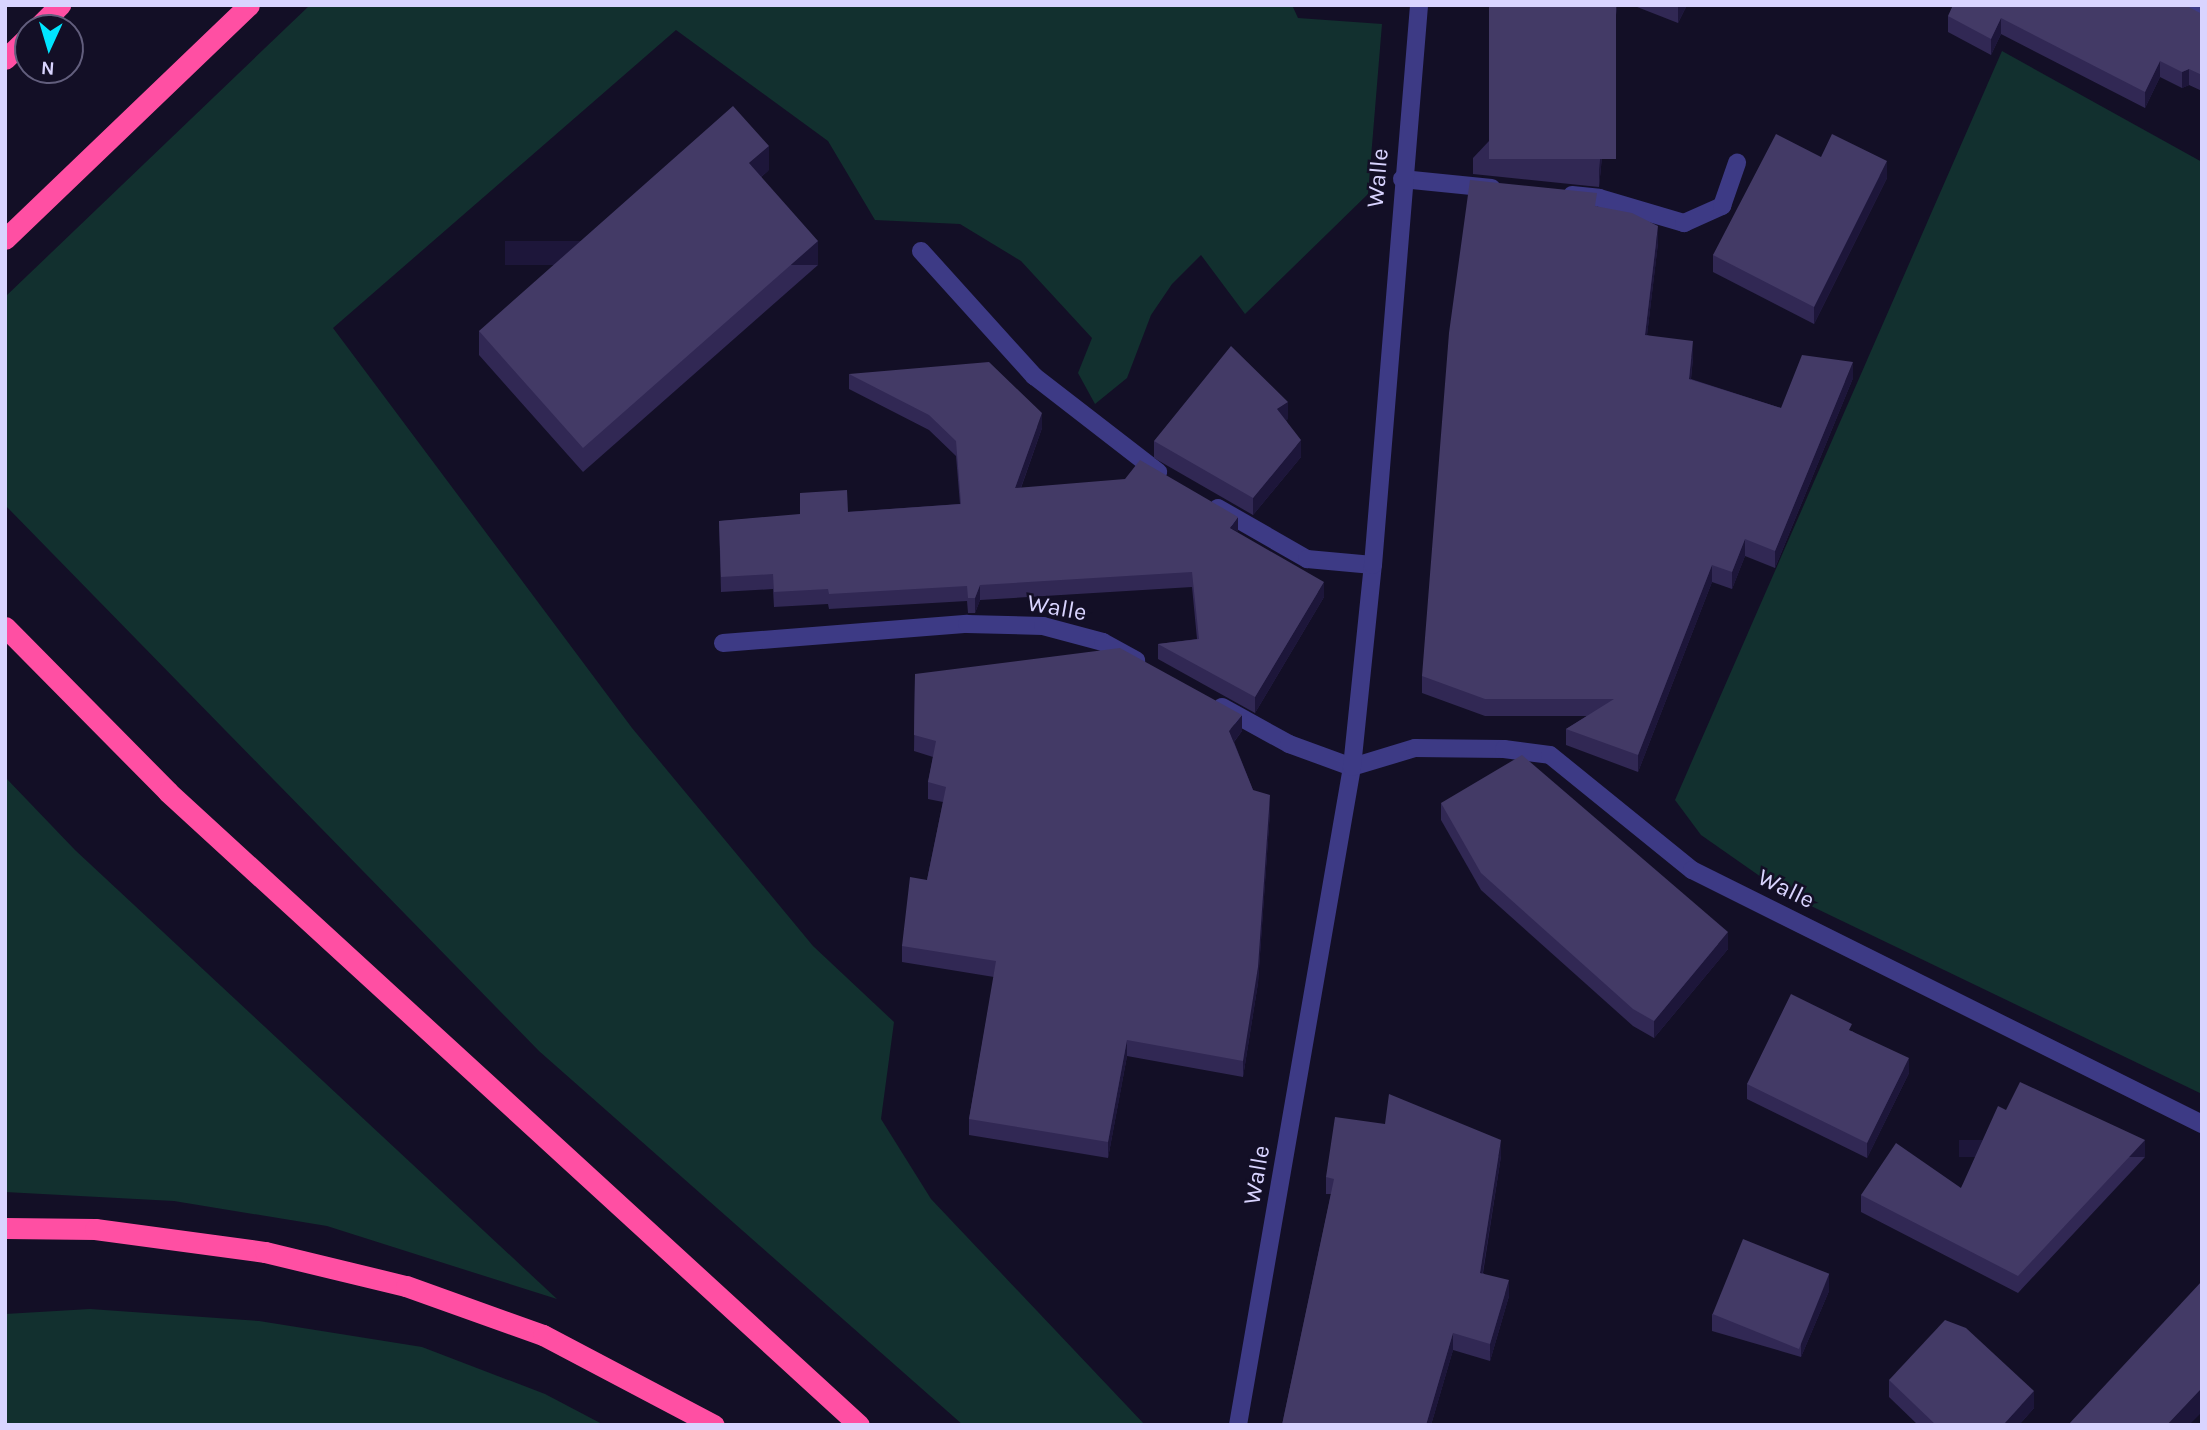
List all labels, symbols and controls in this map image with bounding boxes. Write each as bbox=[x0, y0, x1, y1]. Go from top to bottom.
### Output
north arrow bbox=[14, 14, 84, 84]
text: N bbox=[40, 57, 55, 79]
street label: Walle bbox=[1361, 147, 1395, 209]
street label: Walle bbox=[1025, 589, 1089, 627]
street label: Walle bbox=[1753, 863, 1819, 915]
street label: Walle bbox=[1238, 1143, 1276, 1207]

